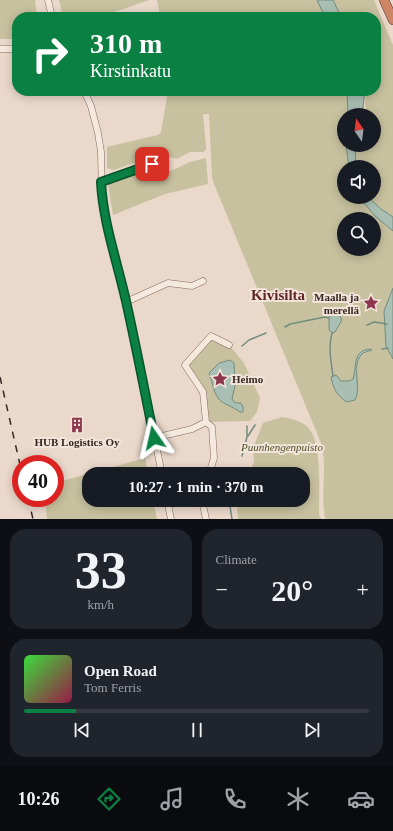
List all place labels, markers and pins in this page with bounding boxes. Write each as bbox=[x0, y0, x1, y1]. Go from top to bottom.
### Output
pin bbox=[135, 147, 169, 181]
place label: Maalla ja merellä bbox=[314, 291, 359, 316]
place icon: Maalla ja merellä bbox=[362, 294, 380, 312]
place icon: Heimo bbox=[211, 370, 229, 388]
place label: Heimo bbox=[232, 373, 264, 385]
building icon: HUB Logistics Oy bbox=[68, 416, 86, 434]
place label: HUB Logistics Oy bbox=[35, 436, 120, 448]

